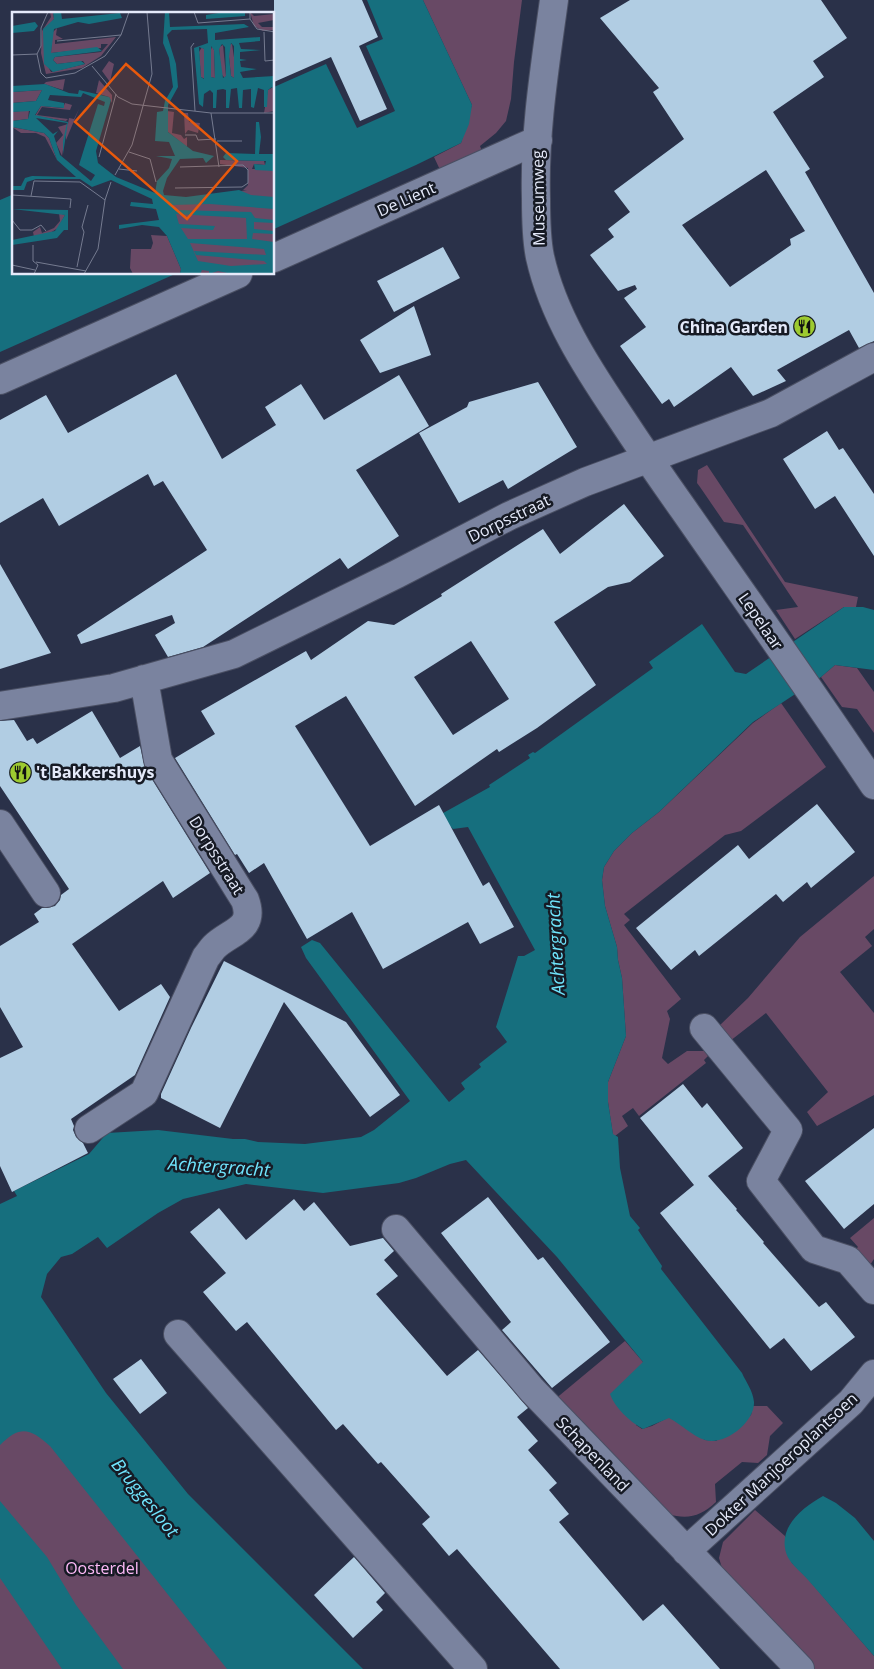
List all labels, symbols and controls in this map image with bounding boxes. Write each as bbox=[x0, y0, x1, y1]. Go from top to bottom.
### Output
inset map bbox=[12, 12, 275, 275]
street label: Museumweg bbox=[526, 150, 550, 246]
street label: De Lient bbox=[373, 176, 439, 222]
restaurant icon: China Garden bbox=[792, 315, 816, 339]
place label: China Garden bbox=[679, 316, 788, 338]
street label: Dorpsstraat bbox=[464, 489, 554, 547]
street label: Lepelaar bbox=[734, 588, 789, 654]
restaurant icon: 't Bakkershuys bbox=[8, 760, 32, 784]
place label: 't Bakkershuys bbox=[36, 761, 154, 783]
street label: Dorpsstraat bbox=[184, 812, 250, 899]
water label: Achtergracht bbox=[540, 892, 570, 997]
water label: Achtergracht bbox=[166, 1150, 272, 1182]
street label: Dokter Manjoeroplantsoen bbox=[700, 1387, 862, 1541]
street label: Schapenland bbox=[552, 1412, 634, 1496]
water label: Bruggesloot bbox=[107, 1453, 185, 1542]
park label: Oosterdel bbox=[65, 1557, 139, 1579]

